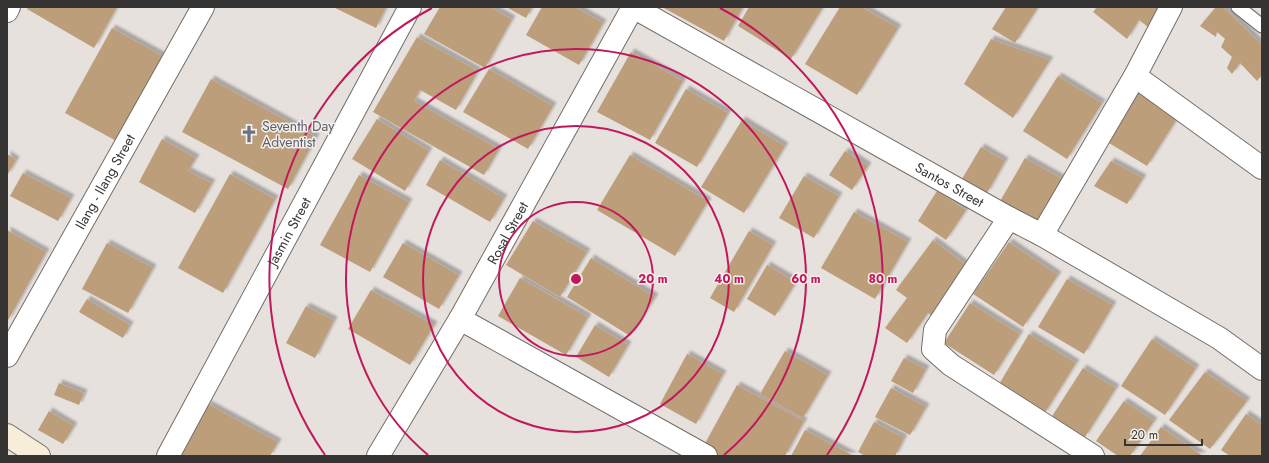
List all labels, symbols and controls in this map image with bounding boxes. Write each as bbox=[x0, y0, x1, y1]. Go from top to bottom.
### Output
place label: Seventh Day Adventist bbox=[262, 116, 335, 152]
church icon: Seventh Day Adventist bbox=[239, 124, 259, 144]
street label: Ilang - Ilang Street bbox=[70, 130, 140, 233]
street label: Santos Street bbox=[911, 157, 988, 212]
street label: Jasmin Street bbox=[261, 193, 316, 271]
street label: Rosal Street bbox=[482, 198, 533, 268]
text: 20 m bbox=[638, 270, 668, 288]
text: 40 m bbox=[714, 270, 744, 288]
text: 60 m bbox=[791, 270, 821, 288]
text: 80 m bbox=[869, 270, 898, 288]
centre of rings bbox=[569, 272, 583, 286]
scale bar bbox=[1125, 421, 1202, 447]
text: 20 m bbox=[1131, 426, 1158, 444]

